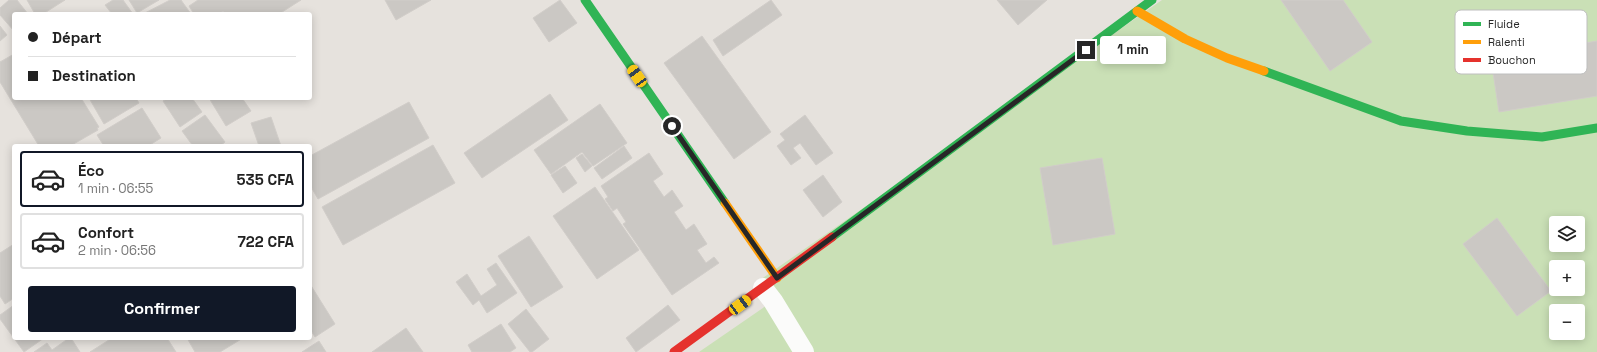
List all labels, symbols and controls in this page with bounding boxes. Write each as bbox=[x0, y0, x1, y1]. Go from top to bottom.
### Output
legend bbox=[1455, 10, 1587, 74]
text: Fluide bbox=[1488, 17, 1520, 31]
text: Départ bbox=[52, 28, 102, 47]
text: Ralenti bbox=[1488, 35, 1525, 49]
callout: 1 min bbox=[1100, 36, 1166, 64]
route end bbox=[1077, 41, 1095, 59]
text: 1 min bbox=[1117, 41, 1149, 58]
text: Bouchon bbox=[1488, 53, 1536, 67]
car bbox=[625, 63, 649, 89]
text: Destination bbox=[52, 66, 136, 85]
route start bbox=[663, 117, 681, 135]
icon: car bbox=[30, 161, 66, 197]
text: Éco bbox=[78, 161, 104, 180]
text: 535 CFA bbox=[237, 170, 294, 189]
text: 1 min · 06:55 bbox=[78, 180, 153, 197]
map controls bbox=[1549, 216, 1585, 340]
button: layers bbox=[1549, 216, 1585, 252]
icon: car bbox=[30, 223, 66, 259]
text: Confort bbox=[78, 223, 134, 242]
text: 722 CFA bbox=[238, 232, 294, 251]
text: 2 min · 06:56 bbox=[78, 242, 156, 259]
button: + bbox=[1549, 260, 1585, 296]
button: Confirmer bbox=[28, 286, 296, 332]
car bbox=[727, 293, 753, 317]
button: − bbox=[1549, 304, 1585, 340]

